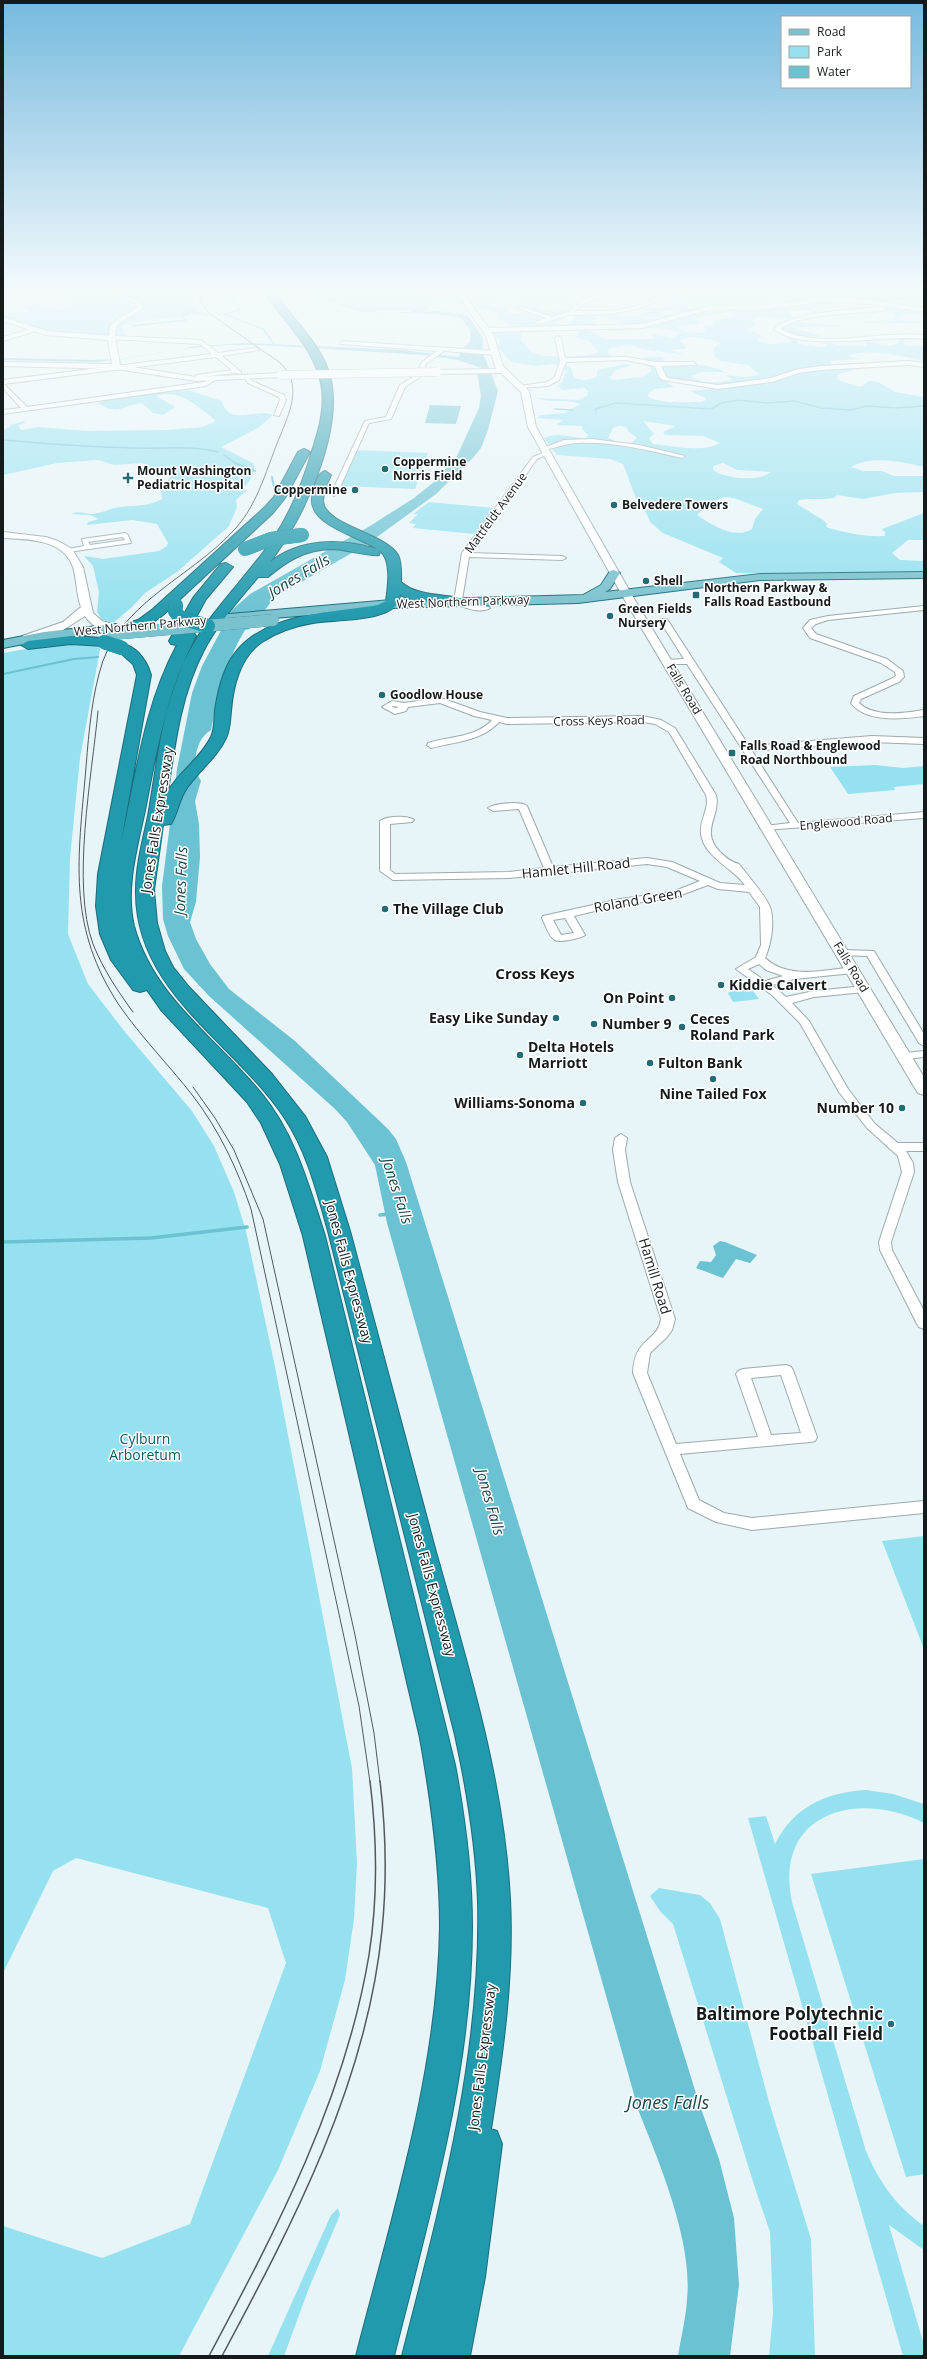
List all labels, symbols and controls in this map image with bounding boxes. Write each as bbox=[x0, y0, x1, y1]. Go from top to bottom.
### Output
legend bbox=[781, 16, 911, 88]
text: Road bbox=[817, 23, 846, 40]
text: Park bbox=[817, 43, 843, 60]
text: Water bbox=[817, 63, 851, 80]
place label: Coppermine Norris Field bbox=[393, 453, 466, 484]
place label: Mount Washington Pediatric Hospital bbox=[137, 462, 251, 493]
marker: Coppermine Norris Field bbox=[380, 464, 390, 474]
street label: Mattfeldt Avenue bbox=[460, 469, 531, 557]
marker: Mount Washington Pediatric Hospital bbox=[122, 472, 134, 484]
place label: Coppermine bbox=[274, 481, 347, 498]
marker: Coppermine bbox=[350, 485, 360, 495]
place label: Belvedere Towers bbox=[622, 496, 728, 513]
marker: Belvedere Towers bbox=[609, 500, 619, 510]
water label: Jones Falls bbox=[261, 549, 334, 603]
place label: Shell bbox=[654, 572, 683, 589]
marker: Shell bbox=[641, 576, 651, 586]
place label: Northern Parkway & Falls Road Eastbound bbox=[704, 579, 831, 610]
marker: Northern Parkway & Falls Road Eastbound bbox=[691, 590, 701, 600]
street label: West Northern Parkway bbox=[396, 591, 531, 612]
place label: Green Fields Nursery bbox=[618, 600, 692, 631]
street label: West Northern Parkway bbox=[73, 611, 208, 640]
marker: Green Fields Nursery bbox=[605, 611, 615, 621]
street label: Falls Road bbox=[663, 660, 706, 717]
place label: Goodlow House bbox=[390, 686, 483, 703]
marker: Goodlow House bbox=[377, 690, 387, 700]
street label: Cross Keys Road bbox=[553, 711, 645, 730]
place label: Falls Road & Englewood Road Northbound bbox=[740, 737, 881, 768]
street label: Jones Falls Expressway bbox=[135, 745, 178, 896]
marker: Falls Road & Englewood Road Northbound bbox=[727, 748, 737, 758]
street label: Englewood Road bbox=[799, 809, 893, 834]
water label: Jones Falls bbox=[169, 846, 191, 919]
street label: Hamlet Hill Road bbox=[521, 852, 631, 883]
street label: Roland Green bbox=[592, 882, 684, 917]
place label: The Village Club bbox=[393, 899, 504, 918]
marker: The Village Club bbox=[380, 904, 390, 914]
street label: Falls Road bbox=[830, 938, 873, 995]
district label: Cross Keys bbox=[495, 963, 575, 983]
place label: Kiddie Calvert bbox=[729, 975, 827, 994]
marker: Kiddie Calvert bbox=[716, 980, 726, 990]
place label: On Point bbox=[603, 988, 664, 1007]
marker: On Point bbox=[667, 993, 677, 1003]
place label: Easy Like Sunday bbox=[429, 1008, 548, 1027]
place label: Ceces Roland Park bbox=[690, 1009, 775, 1044]
marker: Easy Like Sunday bbox=[551, 1013, 561, 1023]
place label: Number 9 bbox=[602, 1014, 671, 1033]
marker: Number 9 bbox=[589, 1019, 599, 1029]
marker: Ceces Roland Park bbox=[677, 1022, 687, 1032]
place label: Delta Hotels Marriott bbox=[528, 1037, 614, 1072]
marker: Delta Hotels Marriott bbox=[515, 1050, 525, 1060]
place label: Fulton Bank bbox=[658, 1053, 743, 1072]
marker: Fulton Bank bbox=[645, 1058, 655, 1068]
marker: Nine Tailed Fox bbox=[708, 1074, 718, 1084]
place label: Nine Tailed Fox bbox=[659, 1084, 767, 1103]
place label: Williams-Sonoma bbox=[454, 1093, 575, 1112]
marker: Williams-Sonoma bbox=[578, 1098, 588, 1108]
place label: Number 10 bbox=[817, 1098, 894, 1117]
marker: Number 10 bbox=[897, 1103, 907, 1113]
water label: Jones Falls bbox=[377, 1152, 418, 1227]
street label: Jones Falls Expressway bbox=[321, 1196, 378, 1347]
street label: Hamill Road bbox=[635, 1235, 676, 1316]
park label: Cylburn Arboretum bbox=[109, 1429, 181, 1464]
water label: Jones Falls bbox=[471, 1463, 510, 1538]
street label: Jones Falls Expressway bbox=[404, 1509, 461, 1660]
street label: Jones Falls Expressway bbox=[463, 1982, 500, 2133]
place label: Baltimore Polytechnic Football Field bbox=[696, 2002, 883, 2045]
marker: Baltimore Polytechnic Football Field bbox=[886, 2019, 896, 2029]
water label: Jones Falls bbox=[624, 2090, 709, 2114]

